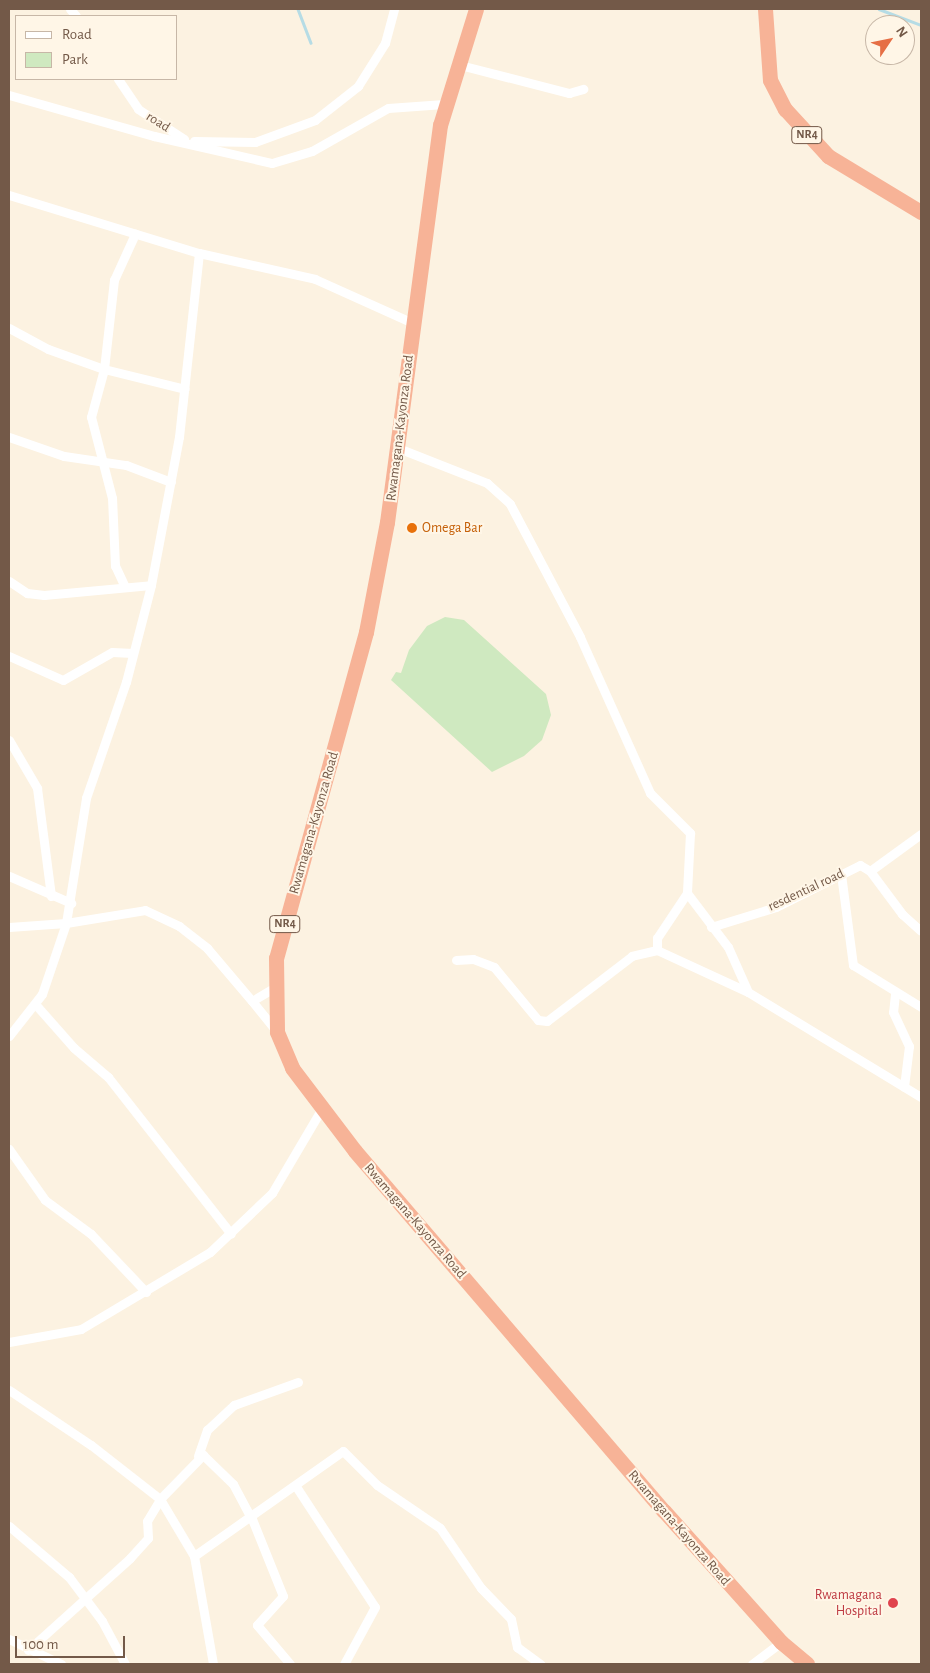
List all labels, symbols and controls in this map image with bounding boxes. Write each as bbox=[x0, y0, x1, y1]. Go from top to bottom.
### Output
legend bbox=[15, 15, 178, 80]
north arrow bbox=[865, 15, 915, 65]
text: N bbox=[893, 24, 910, 40]
text: Road bbox=[62, 27, 92, 42]
text: Park bbox=[62, 52, 88, 67]
street label: road bbox=[143, 108, 173, 136]
road number: NR4 bbox=[791, 126, 823, 144]
street label: Rwamagana-Kayonza Road bbox=[383, 354, 417, 502]
place label: Omega Bar bbox=[422, 520, 482, 536]
marker: Omega Bar bbox=[406, 522, 418, 534]
street label: Rwamagana-Kayonza Road bbox=[286, 750, 342, 896]
street label: resdential road bbox=[765, 865, 847, 915]
road number: NR4 bbox=[269, 914, 301, 934]
street label: Rwamagana-Kayonza Road bbox=[360, 1160, 470, 1282]
street label: Rwamagana-Kayonza Road bbox=[624, 1467, 734, 1589]
place label: Rwamagana Hospital bbox=[815, 1587, 882, 1620]
marker: Rwamagana Hospital bbox=[886, 1596, 900, 1610]
scale bar bbox=[18, 1626, 128, 1658]
text: 100 m bbox=[23, 1637, 58, 1652]

